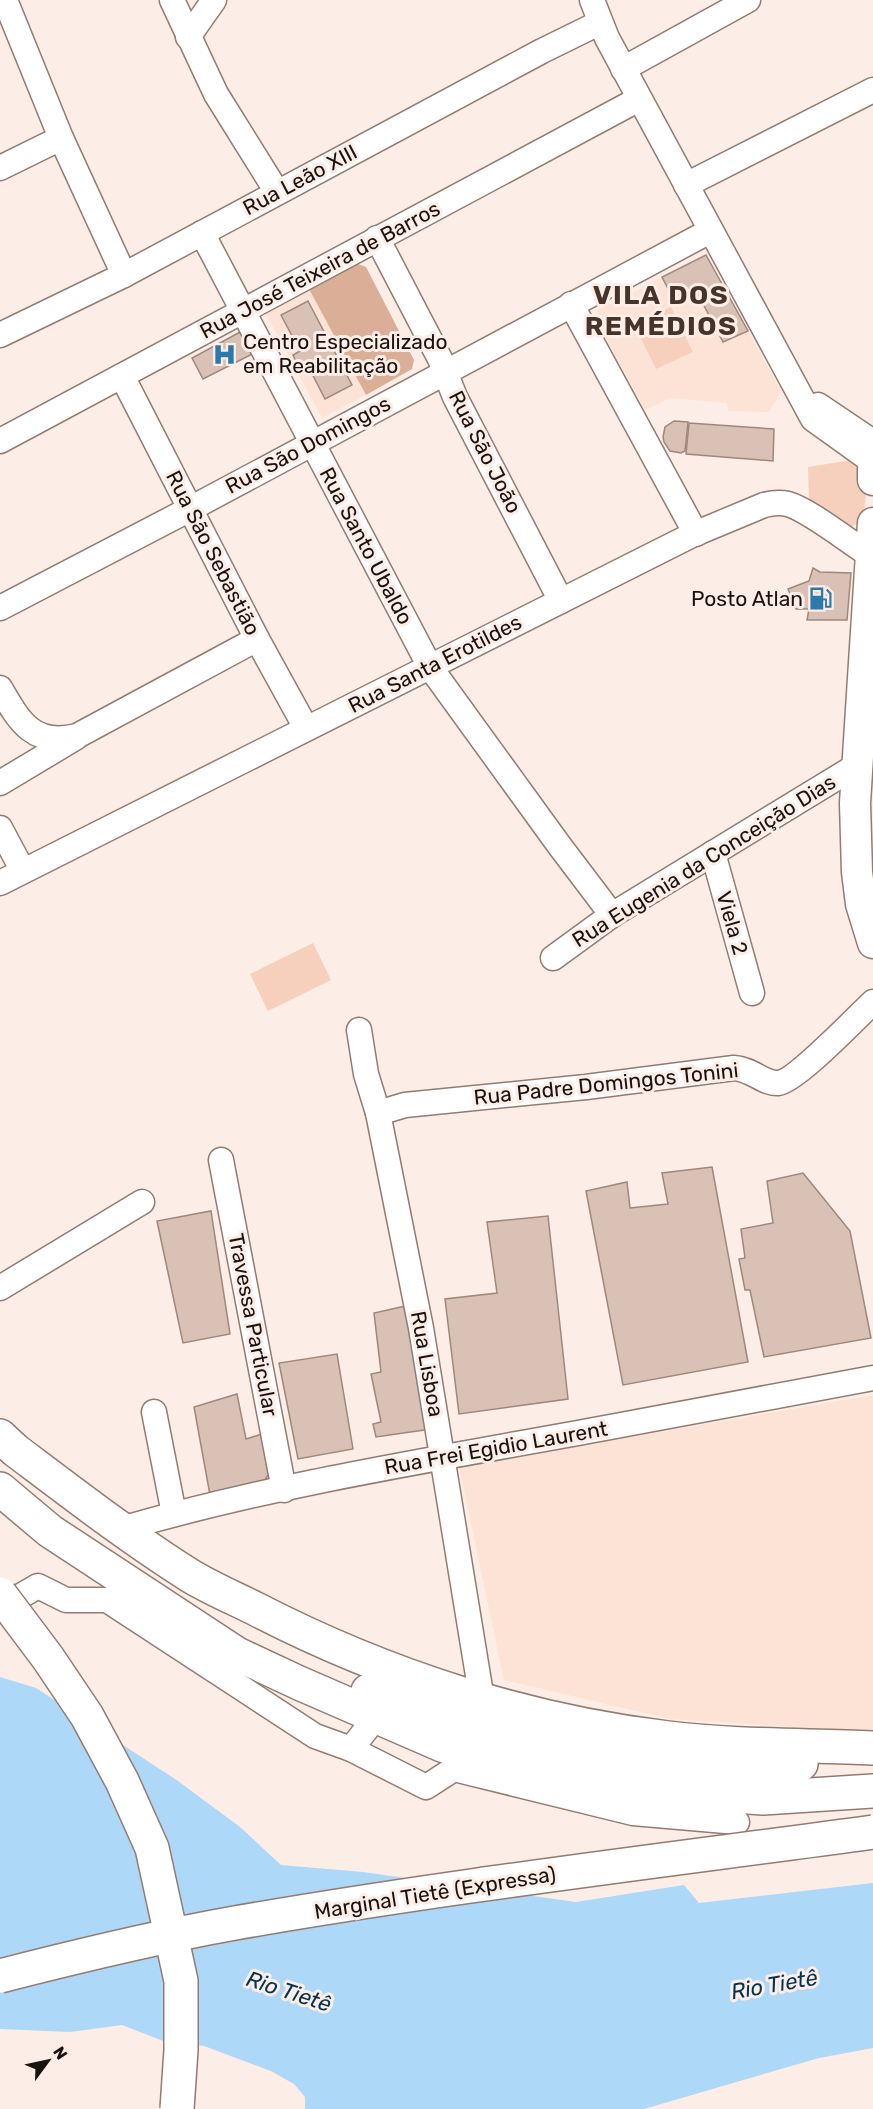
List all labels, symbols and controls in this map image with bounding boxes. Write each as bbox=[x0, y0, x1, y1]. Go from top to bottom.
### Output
street label: Rua Leão XIII bbox=[238, 139, 361, 220]
street label: Rua José Teixeira de Barros bbox=[195, 195, 444, 344]
district label: VILA DOS REMÉDIOS bbox=[585, 279, 737, 342]
place label: Centro Especializado em Reabilitação bbox=[243, 329, 448, 378]
hospital icon: Centro Especializado em Reabilitação bbox=[212, 341, 238, 367]
street label: Rua São João bbox=[444, 386, 527, 517]
street label: Rua São Domingos bbox=[221, 390, 395, 499]
street label: Rua Santo Ubaldo bbox=[315, 463, 418, 629]
street label: Rua São Sebastião bbox=[161, 466, 266, 639]
place label: Posto Atlan bbox=[691, 586, 803, 611]
fuel station icon: Posto Atlan bbox=[808, 586, 834, 612]
street label: Rua Santa Erotildes bbox=[344, 609, 526, 718]
street label: Rua Eugenia da Conceição Dias bbox=[567, 769, 840, 952]
street label: Viela 2 bbox=[712, 888, 753, 957]
street label: Rua Padre Domingos Tonini bbox=[472, 1057, 739, 1110]
street label: Travessa Particular bbox=[223, 1231, 283, 1419]
street label: Rua Lisboa bbox=[406, 1309, 449, 1419]
street label: Rua Frei Egidio Laurent bbox=[382, 1416, 609, 1479]
street label: Marginal Tietê (Expressa) bbox=[312, 1861, 558, 1924]
water label: Rio Tietê bbox=[729, 1964, 820, 2005]
water label: Rio Tietê bbox=[243, 1965, 335, 2018]
north arrow bbox=[18, 2031, 78, 2091]
text: N bbox=[49, 2043, 71, 2063]

